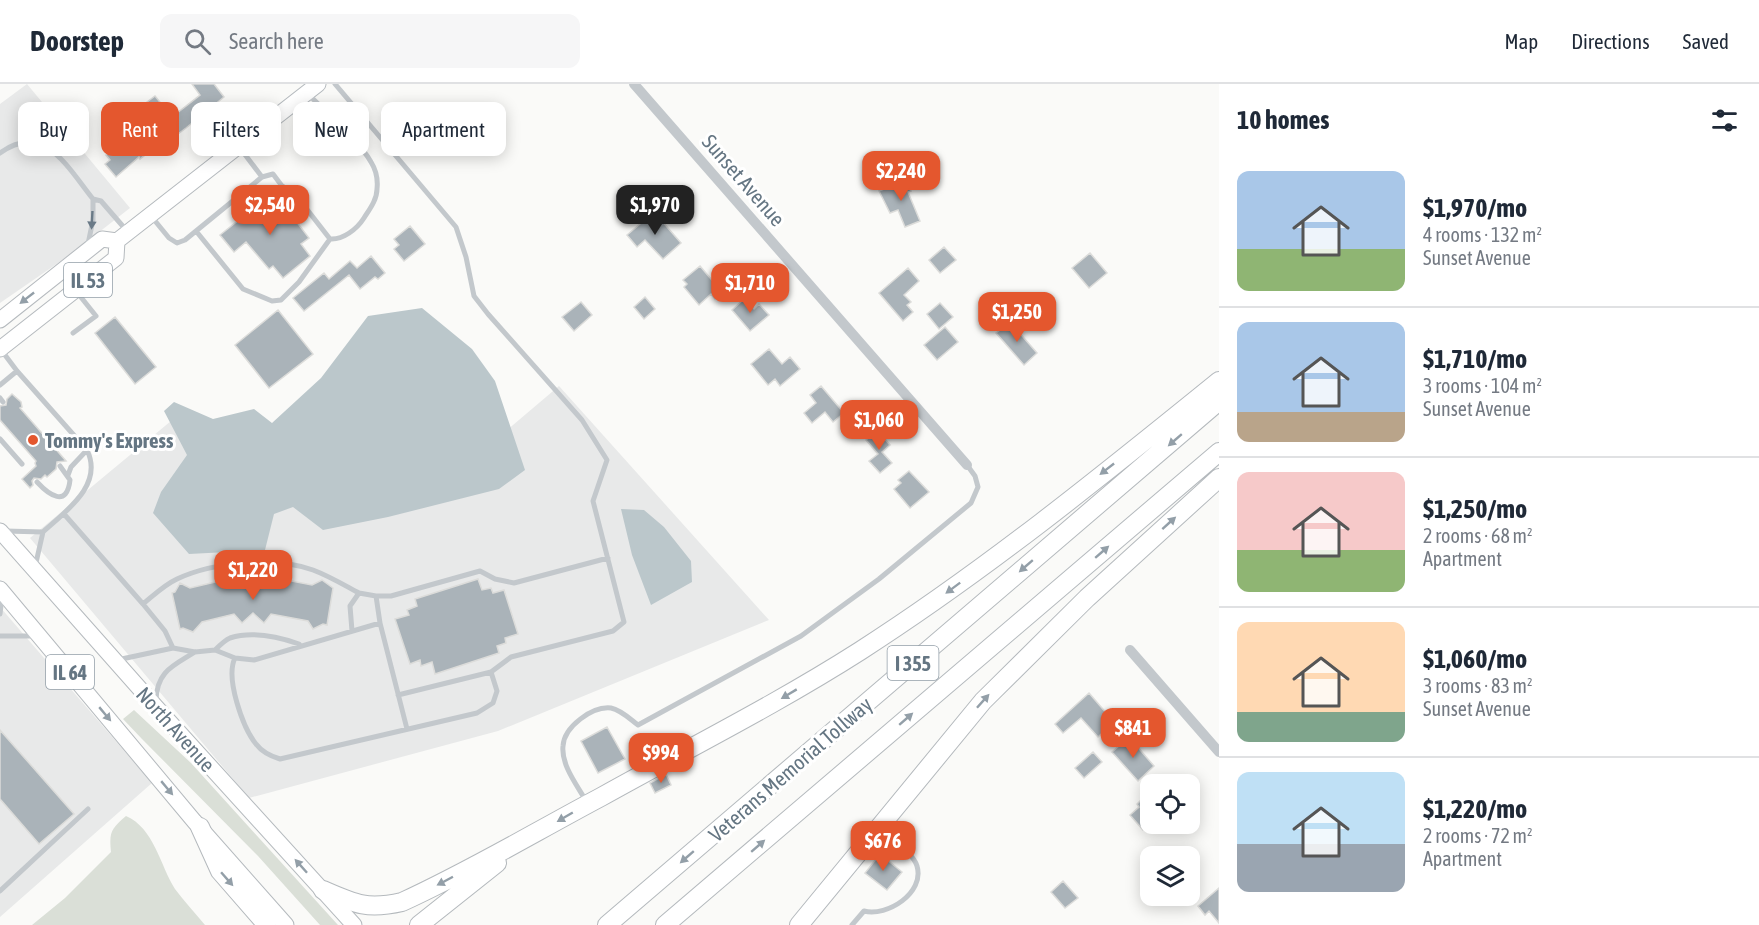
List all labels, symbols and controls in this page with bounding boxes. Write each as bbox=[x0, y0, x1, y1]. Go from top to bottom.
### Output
search box bbox=[160, 14, 580, 68]
text: Doorstep bbox=[30, 25, 124, 57]
icon: search bbox=[181, 25, 214, 58]
text: Search here bbox=[229, 28, 324, 54]
text: Map bbox=[1504, 29, 1538, 53]
text: Directions bbox=[1571, 29, 1650, 53]
text: Saved bbox=[1683, 29, 1729, 53]
chip: Buy bbox=[18, 102, 89, 156]
chip: Rent bbox=[101, 102, 179, 156]
chip: Filters bbox=[191, 102, 281, 156]
chip: New bbox=[293, 102, 369, 156]
chip: Apartment bbox=[381, 102, 506, 156]
icon: filters bbox=[1708, 104, 1741, 137]
text: 10 homes bbox=[1237, 105, 1330, 135]
street label: Sunset Avenue bbox=[698, 129, 790, 231]
pin: $2,240 bbox=[852, 151, 950, 202]
text: $2,240 bbox=[876, 159, 926, 182]
pin: $2,540 bbox=[221, 185, 319, 236]
pin: $1,970 bbox=[606, 185, 704, 236]
text: $2,540 bbox=[245, 193, 295, 216]
text: $1,970 bbox=[630, 193, 680, 216]
text: $1,970/mo bbox=[1423, 193, 1527, 223]
icon: home bbox=[1285, 195, 1357, 267]
one-way arrow bbox=[88, 210, 97, 229]
text: 4 rooms · 132 m² bbox=[1423, 223, 1542, 246]
text: Sunset Avenue bbox=[1423, 246, 1531, 269]
road number: IL 53 bbox=[64, 263, 112, 297]
pin: $1,710 bbox=[701, 263, 799, 314]
text: $1,710 bbox=[725, 271, 775, 294]
one-way arrow bbox=[19, 292, 35, 305]
pin: $1,250 bbox=[968, 292, 1066, 343]
text: $1,250 bbox=[992, 300, 1042, 323]
text: $1,710/mo bbox=[1423, 344, 1527, 374]
icon: home bbox=[1285, 346, 1357, 418]
text: 3 rooms · 104 m² bbox=[1423, 374, 1542, 397]
text: Sunset Avenue bbox=[1423, 397, 1531, 420]
pin: $1,060 bbox=[830, 400, 928, 451]
text: $1,060 bbox=[854, 408, 904, 431]
place label: Tommy's Express bbox=[45, 428, 174, 452]
marker: Tommy's Express bbox=[26, 433, 40, 447]
one-way arrow bbox=[1167, 433, 1183, 446]
one-way arrow bbox=[1100, 463, 1115, 475]
text: $1,250/mo bbox=[1423, 494, 1527, 524]
icon: home bbox=[1285, 496, 1357, 568]
one-way arrow bbox=[1162, 516, 1177, 530]
text: 2 rooms · 68 m² bbox=[1423, 524, 1533, 547]
one-way arrow bbox=[1094, 546, 1109, 559]
text: Apartment bbox=[1423, 547, 1502, 570]
pin: $1,220 bbox=[204, 550, 302, 601]
text: $1,220 bbox=[228, 558, 278, 581]
one-way arrow bbox=[1019, 559, 1034, 572]
one-way arrow bbox=[945, 582, 961, 595]
text: $1,060/mo bbox=[1423, 644, 1527, 674]
road number: I 355 bbox=[888, 646, 938, 680]
icon: home bbox=[1285, 646, 1357, 718]
road number: IL 64 bbox=[46, 655, 94, 689]
text: 3 rooms · 83 m² bbox=[1423, 674, 1533, 697]
street label: North Avenue bbox=[132, 682, 220, 776]
one-way arrow bbox=[781, 688, 797, 699]
street label: Veterans Memorial Tollway bbox=[704, 692, 877, 846]
one-way arrow bbox=[976, 694, 989, 709]
text: Sunset Avenue bbox=[1423, 697, 1531, 720]
one-way arrow bbox=[98, 706, 111, 721]
pin: $841 bbox=[1097, 708, 1169, 759]
one-way arrow bbox=[898, 713, 914, 726]
text: $841 bbox=[1115, 716, 1151, 739]
pin: $994 bbox=[625, 733, 697, 784]
text: $994 bbox=[643, 741, 679, 764]
map controls bbox=[1140, 774, 1200, 906]
button: locate bbox=[1140, 774, 1200, 834]
one-way arrow bbox=[160, 780, 173, 795]
text: $1,220/mo bbox=[1423, 794, 1527, 824]
icon: home bbox=[1285, 796, 1357, 868]
one-way arrow bbox=[556, 812, 573, 822]
pin: $676 bbox=[847, 821, 919, 872]
text: 2 rooms · 72 m² bbox=[1423, 824, 1533, 847]
text: $676 bbox=[865, 829, 901, 852]
one-way arrow bbox=[750, 840, 765, 853]
button: layers bbox=[1140, 846, 1200, 906]
text: Apartment bbox=[1423, 847, 1502, 870]
one-way arrow bbox=[680, 850, 695, 863]
one-way arrow bbox=[295, 859, 308, 874]
one-way arrow bbox=[220, 871, 233, 886]
one-way arrow bbox=[436, 876, 453, 886]

